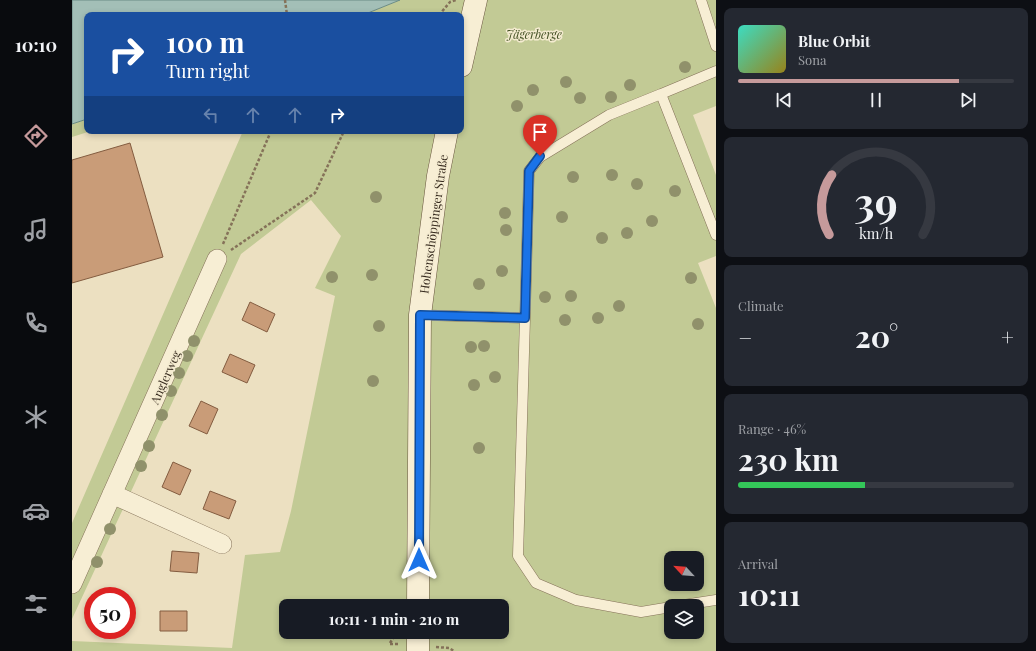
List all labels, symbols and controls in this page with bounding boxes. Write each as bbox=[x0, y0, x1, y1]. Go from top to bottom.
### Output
text: 100 m bbox=[166, 23, 245, 60]
park label: Jägerberge bbox=[506, 26, 562, 42]
icon: right bbox=[100, 28, 152, 80]
text: Blue Orbit bbox=[798, 31, 870, 51]
text: 10:10 bbox=[15, 33, 57, 57]
text: Sona bbox=[798, 51, 826, 68]
text: Turn right bbox=[166, 59, 249, 83]
icon: previous bbox=[773, 89, 795, 111]
icon: pause bbox=[865, 89, 887, 111]
icon: next bbox=[957, 89, 979, 111]
icon: left bbox=[200, 104, 222, 126]
icon: ahead bbox=[242, 104, 264, 126]
icon: ahead bbox=[284, 104, 306, 126]
icon: right bbox=[326, 104, 348, 126]
pin bbox=[523, 115, 557, 156]
icon: arrive bbox=[529, 121, 551, 143]
icon: directions bbox=[22, 122, 50, 150]
street label: Hohenschöppinger Straße bbox=[415, 153, 451, 295]
text: 39 bbox=[854, 173, 898, 228]
icon: music bbox=[22, 216, 50, 244]
text: km/h bbox=[859, 223, 894, 242]
text: Climate bbox=[738, 297, 784, 314]
icon: phone bbox=[22, 309, 50, 337]
text: 20° bbox=[855, 316, 898, 356]
text: − bbox=[738, 322, 752, 352]
text: + bbox=[1001, 322, 1014, 352]
street label: Anglerweg bbox=[146, 347, 184, 407]
icon: climate bbox=[22, 403, 50, 431]
text: Range · 46% bbox=[738, 420, 806, 437]
text: 230 km bbox=[738, 439, 839, 479]
icon: car bbox=[22, 497, 50, 525]
position arrow bbox=[398, 539, 440, 581]
north arrow bbox=[664, 551, 704, 591]
map controls bbox=[664, 551, 704, 639]
text: Arrival bbox=[738, 555, 778, 572]
text: 10:11 bbox=[738, 574, 801, 614]
speed limit sign: 50 bbox=[84, 587, 136, 639]
icon: filters bbox=[22, 590, 50, 618]
button: layers bbox=[664, 599, 704, 639]
text: 10:11 · 1 min · 210 m bbox=[329, 609, 459, 629]

